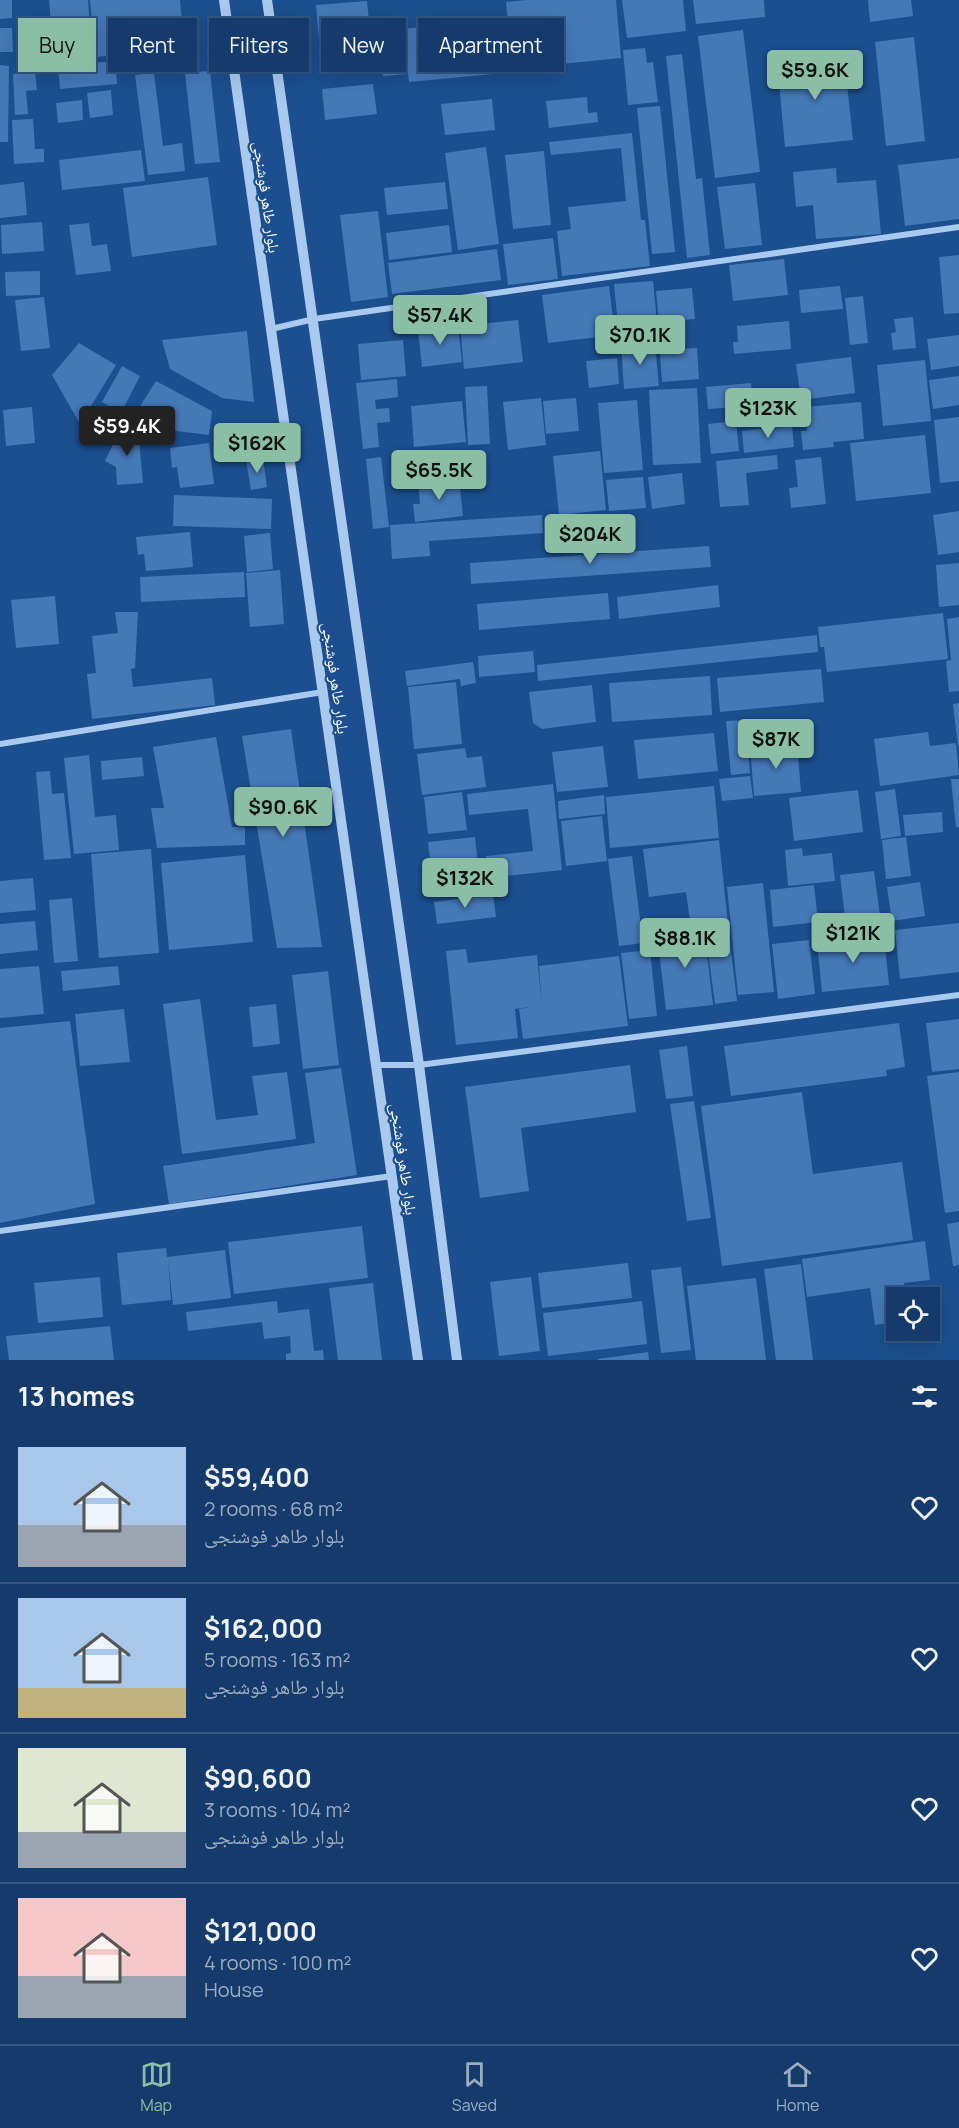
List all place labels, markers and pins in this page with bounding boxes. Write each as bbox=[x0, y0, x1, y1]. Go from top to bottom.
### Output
pin: $59.6K bbox=[766, 50, 864, 101]
pin: $57.4K bbox=[391, 295, 489, 346]
pin: $70.1K bbox=[591, 315, 689, 366]
pin: $123K bbox=[726, 388, 810, 439]
pin: $59.4K bbox=[78, 406, 176, 457]
pin: $162K bbox=[215, 423, 299, 474]
pin: $65.5K bbox=[390, 450, 488, 501]
pin: $204K bbox=[548, 514, 632, 565]
pin: $87K bbox=[740, 719, 812, 770]
pin: $90.6K bbox=[234, 787, 332, 838]
pin: $132K bbox=[423, 858, 507, 909]
pin: $121K bbox=[811, 913, 895, 964]
pin: $88.1K bbox=[636, 918, 734, 969]

